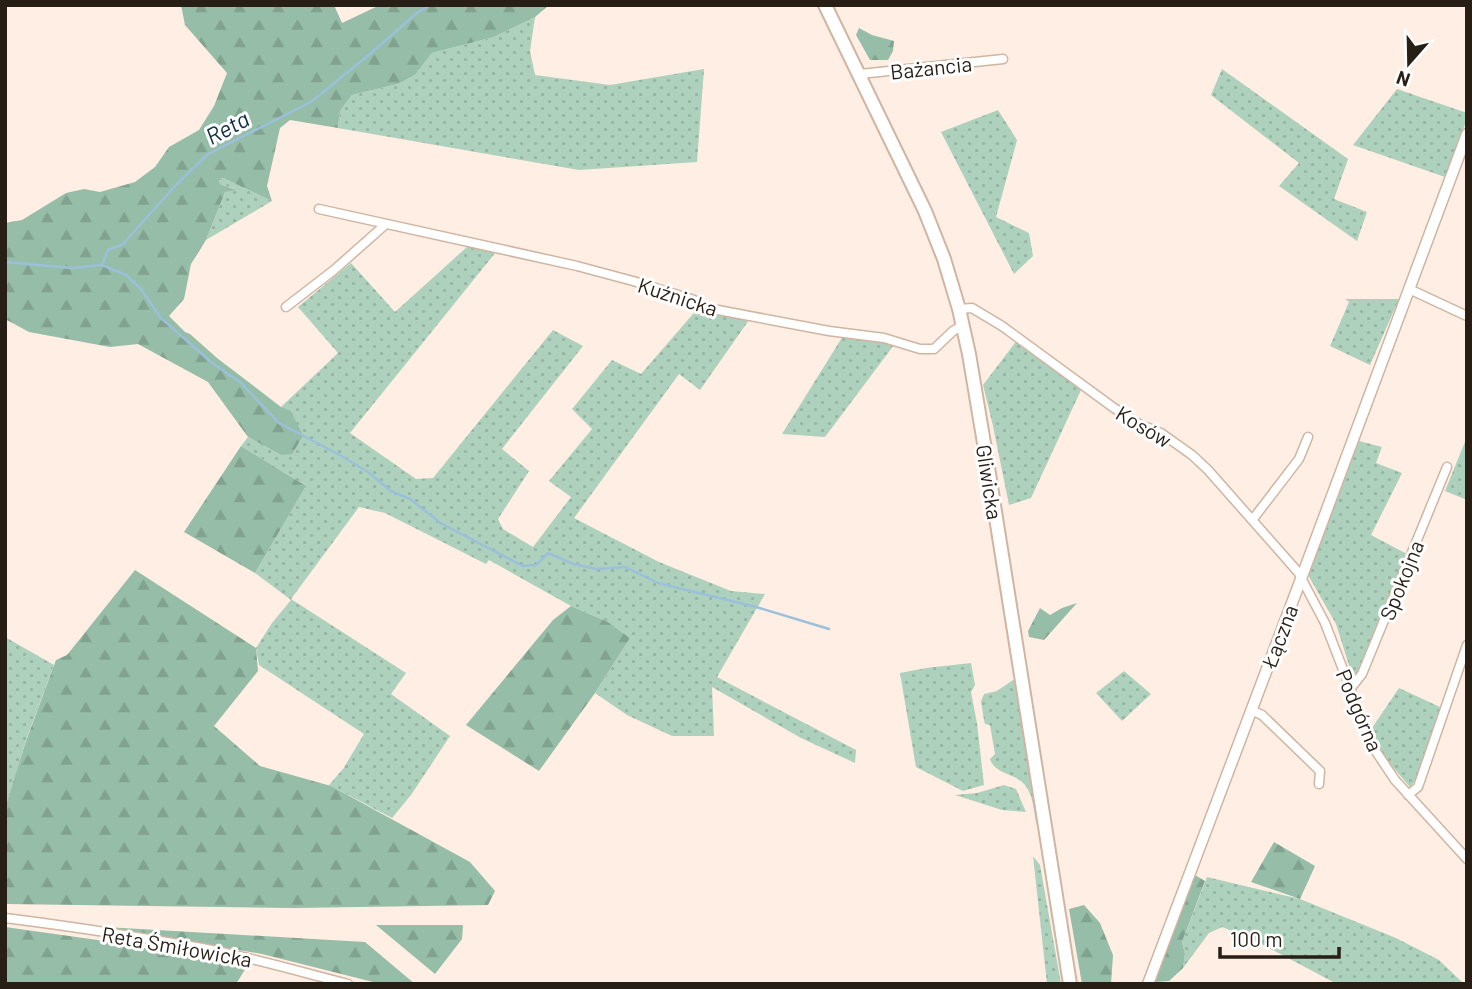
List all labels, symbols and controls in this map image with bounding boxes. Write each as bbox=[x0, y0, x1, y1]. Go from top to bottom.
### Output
north arrow bbox=[1374, 28, 1444, 98]
street label: Bażancia bbox=[889, 50, 973, 84]
text: N bbox=[1393, 66, 1413, 92]
water label: Reta bbox=[200, 104, 254, 150]
street label: Kuźnicka bbox=[635, 271, 721, 321]
street label: Kosów bbox=[1112, 400, 1176, 452]
street label: Gliwicka bbox=[972, 443, 1008, 521]
street label: Spokojna bbox=[1374, 536, 1428, 624]
street label: Łączna bbox=[1255, 601, 1302, 672]
street label: Podgórna bbox=[1331, 665, 1389, 755]
scale bar bbox=[1220, 916, 1339, 960]
street label: Reta Śmiłowicka bbox=[100, 920, 254, 972]
text: 100 m bbox=[1230, 926, 1283, 951]

